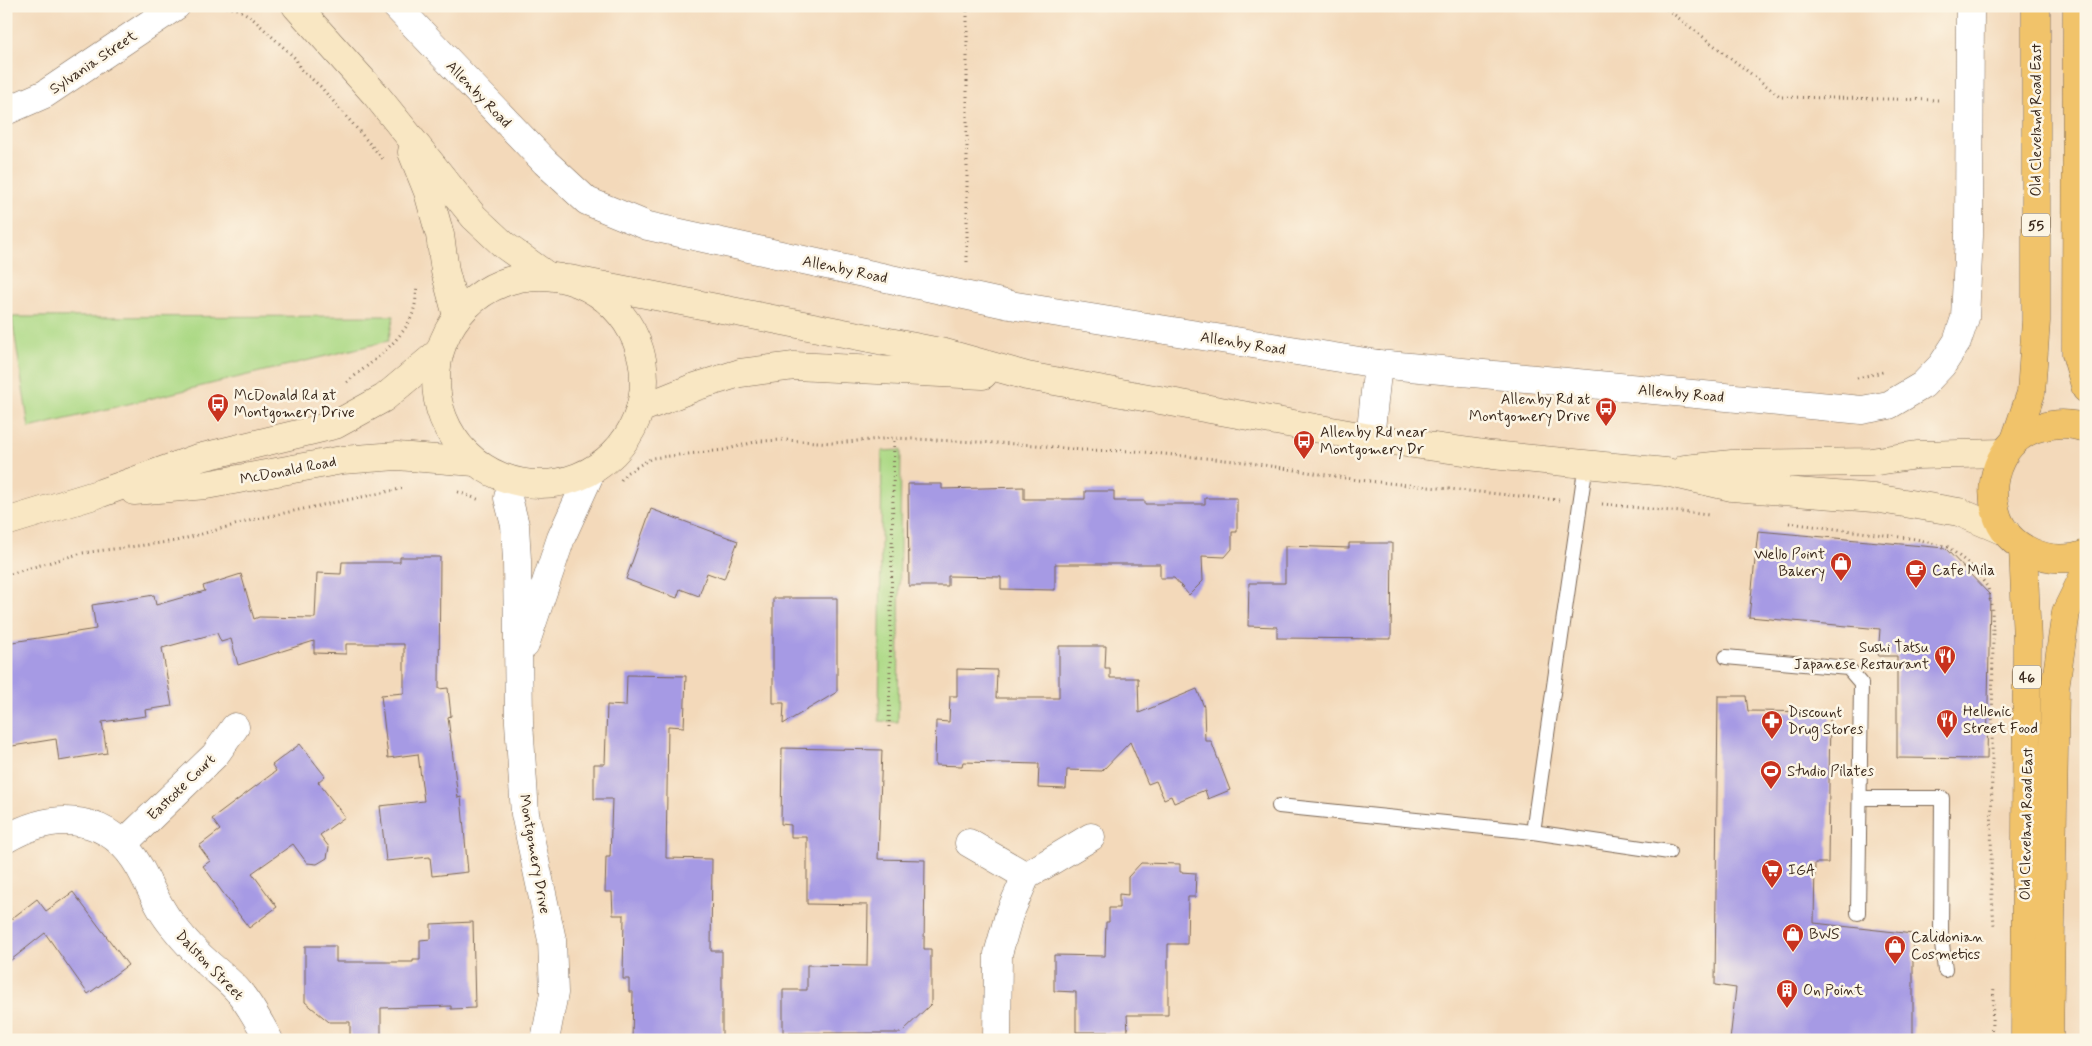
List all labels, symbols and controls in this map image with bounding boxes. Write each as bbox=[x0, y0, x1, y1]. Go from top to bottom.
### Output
street label: Sylvania Street bbox=[46, 26, 141, 100]
street label: Old Cleveland Road East bbox=[2027, 43, 2047, 197]
street label: Allenby Road bbox=[441, 57, 515, 133]
road number: 55 bbox=[2022, 214, 2050, 236]
street label: Allenby Road bbox=[801, 251, 889, 289]
street label: Allenby Road bbox=[1199, 327, 1287, 361]
street label: Allenby Road bbox=[1637, 380, 1725, 408]
place label: McDonald Rd at Montgomery Drive bbox=[234, 386, 355, 423]
place label: Allenby Rd at Montgomery Drive bbox=[1469, 390, 1590, 427]
bus stop icon: McDonald Rd at Montgomery Drive bbox=[206, 392, 230, 423]
bus stop icon: Allenby Rd at Montgomery Drive bbox=[1594, 396, 1618, 427]
place label: Allenby Rd near Montgomery Dr bbox=[1320, 423, 1427, 460]
bus stop icon: Allenby Rd near Montgomery Dr bbox=[1292, 429, 1316, 460]
street label: McDonald Road bbox=[238, 452, 338, 490]
place label: Wello Point Bakery bbox=[1754, 545, 1825, 582]
shop icon: Wello Point Bakery bbox=[1829, 551, 1853, 582]
cafe icon: Cafe Mila bbox=[1904, 558, 1928, 589]
place label: Cafe Mila bbox=[1932, 561, 1995, 581]
place label: Sushi Tatsu Japanese Restaurant bbox=[1794, 638, 1929, 675]
restaurant icon: Sushi Tatsu Japanese Restaurant bbox=[1933, 644, 1957, 675]
road number: 46 bbox=[2013, 666, 2041, 689]
place label: Hellenic Street Food bbox=[1963, 702, 2038, 739]
place label: Discount Drug Stores bbox=[1788, 703, 1864, 741]
restaurant icon: Hellenic Street Food bbox=[1935, 708, 1959, 739]
pharmacy icon: Discount Drug Stores bbox=[1760, 709, 1784, 740]
street label: Old Cleveland Road East bbox=[2016, 747, 2038, 901]
street label: Eastcote Court bbox=[143, 750, 220, 825]
sports icon: Studio Pilates bbox=[1759, 759, 1783, 790]
place label: Studio Pilates bbox=[1787, 762, 1874, 782]
street label: Montgomery Drive bbox=[514, 793, 554, 916]
supermarket icon: IGA bbox=[1760, 858, 1784, 889]
place label: IGA bbox=[1788, 861, 1815, 881]
shop icon: BWS bbox=[1781, 922, 1805, 953]
place label: BWS bbox=[1809, 925, 1840, 945]
street label: Dalston Street bbox=[171, 926, 248, 1005]
place label: Calidonian Cosmetics bbox=[1911, 928, 1984, 965]
shop icon: Calidonian Cosmetics bbox=[1883, 934, 1907, 965]
building icon: On Point bbox=[1775, 978, 1799, 1009]
place label: On Point bbox=[1803, 981, 1863, 1001]

